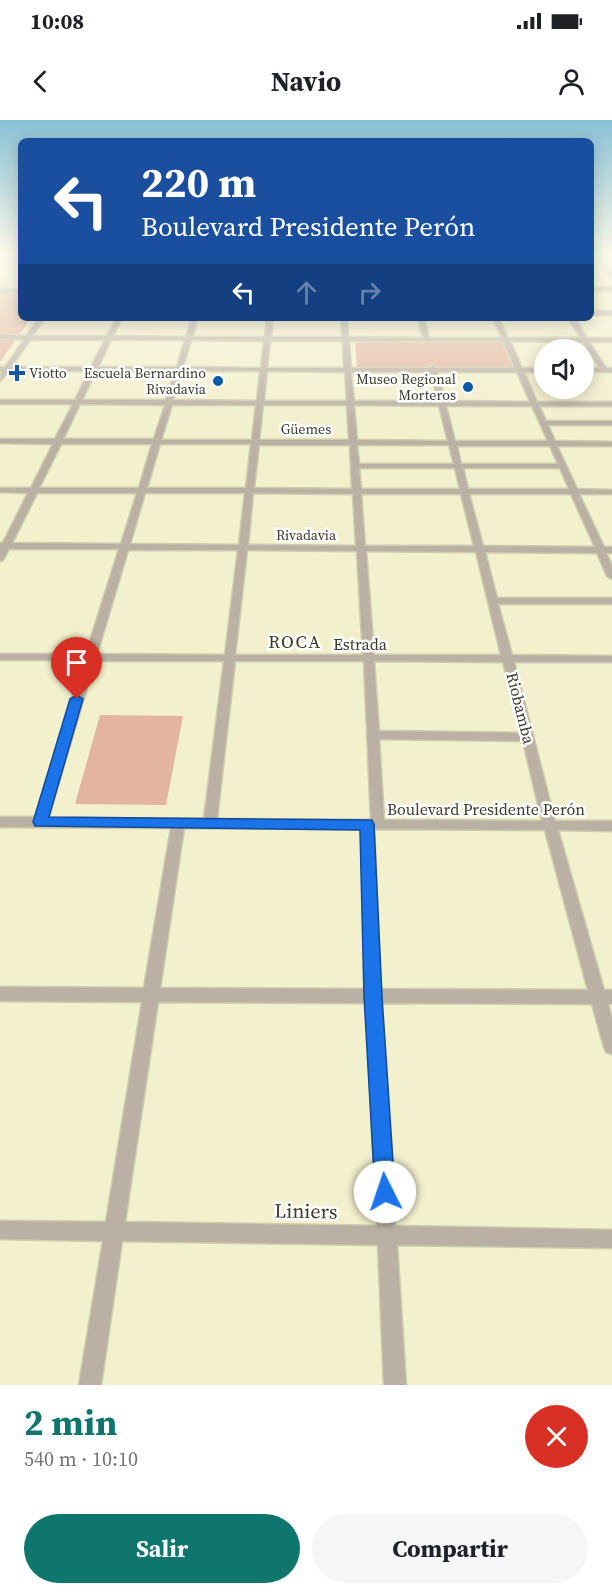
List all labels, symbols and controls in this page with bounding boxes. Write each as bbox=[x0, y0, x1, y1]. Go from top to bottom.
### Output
text: 10:08 bbox=[30, 6, 84, 36]
text: Navio bbox=[271, 63, 341, 100]
icon: back bbox=[24, 65, 57, 98]
icon: person bbox=[555, 65, 588, 98]
text: 220 m bbox=[141, 153, 256, 211]
icon: left bbox=[42, 162, 120, 240]
text: Boulevard Presidente Perón bbox=[141, 208, 475, 245]
icon: left bbox=[227, 276, 260, 309]
icon: ahead bbox=[290, 276, 323, 309]
icon: right bbox=[353, 276, 386, 309]
map controls bbox=[534, 339, 594, 399]
button: sound bbox=[534, 339, 594, 399]
place label: Viotto bbox=[29, 363, 67, 383]
place label: Escuela Bernardino Rivadavia bbox=[84, 363, 207, 399]
marker: Viotto bbox=[10, 366, 24, 380]
place label: Museo Regional Morteros bbox=[356, 369, 456, 405]
marker: Escuela Bernardino Rivadavia bbox=[211, 374, 225, 388]
marker: Museo Regional Morteros bbox=[461, 380, 475, 394]
street label: Güemes bbox=[281, 419, 331, 439]
street label: Rivadavia bbox=[276, 525, 337, 545]
district label: ROCA bbox=[268, 629, 322, 654]
street label: Estrada bbox=[333, 633, 388, 655]
pin bbox=[51, 637, 102, 699]
icon: arrive bbox=[60, 646, 93, 679]
street label: Riobamba bbox=[502, 670, 541, 747]
street label: Boulevard Presidente Perón bbox=[387, 798, 585, 820]
position arrow bbox=[353, 1160, 417, 1224]
street label: Liniers bbox=[274, 1196, 338, 1226]
text: 2 min bbox=[24, 1398, 117, 1447]
button: close bbox=[525, 1405, 588, 1468]
text: 540 m · 10:10 bbox=[24, 1445, 138, 1473]
button: Salir bbox=[24, 1514, 300, 1583]
button: Compartir bbox=[312, 1514, 588, 1583]

